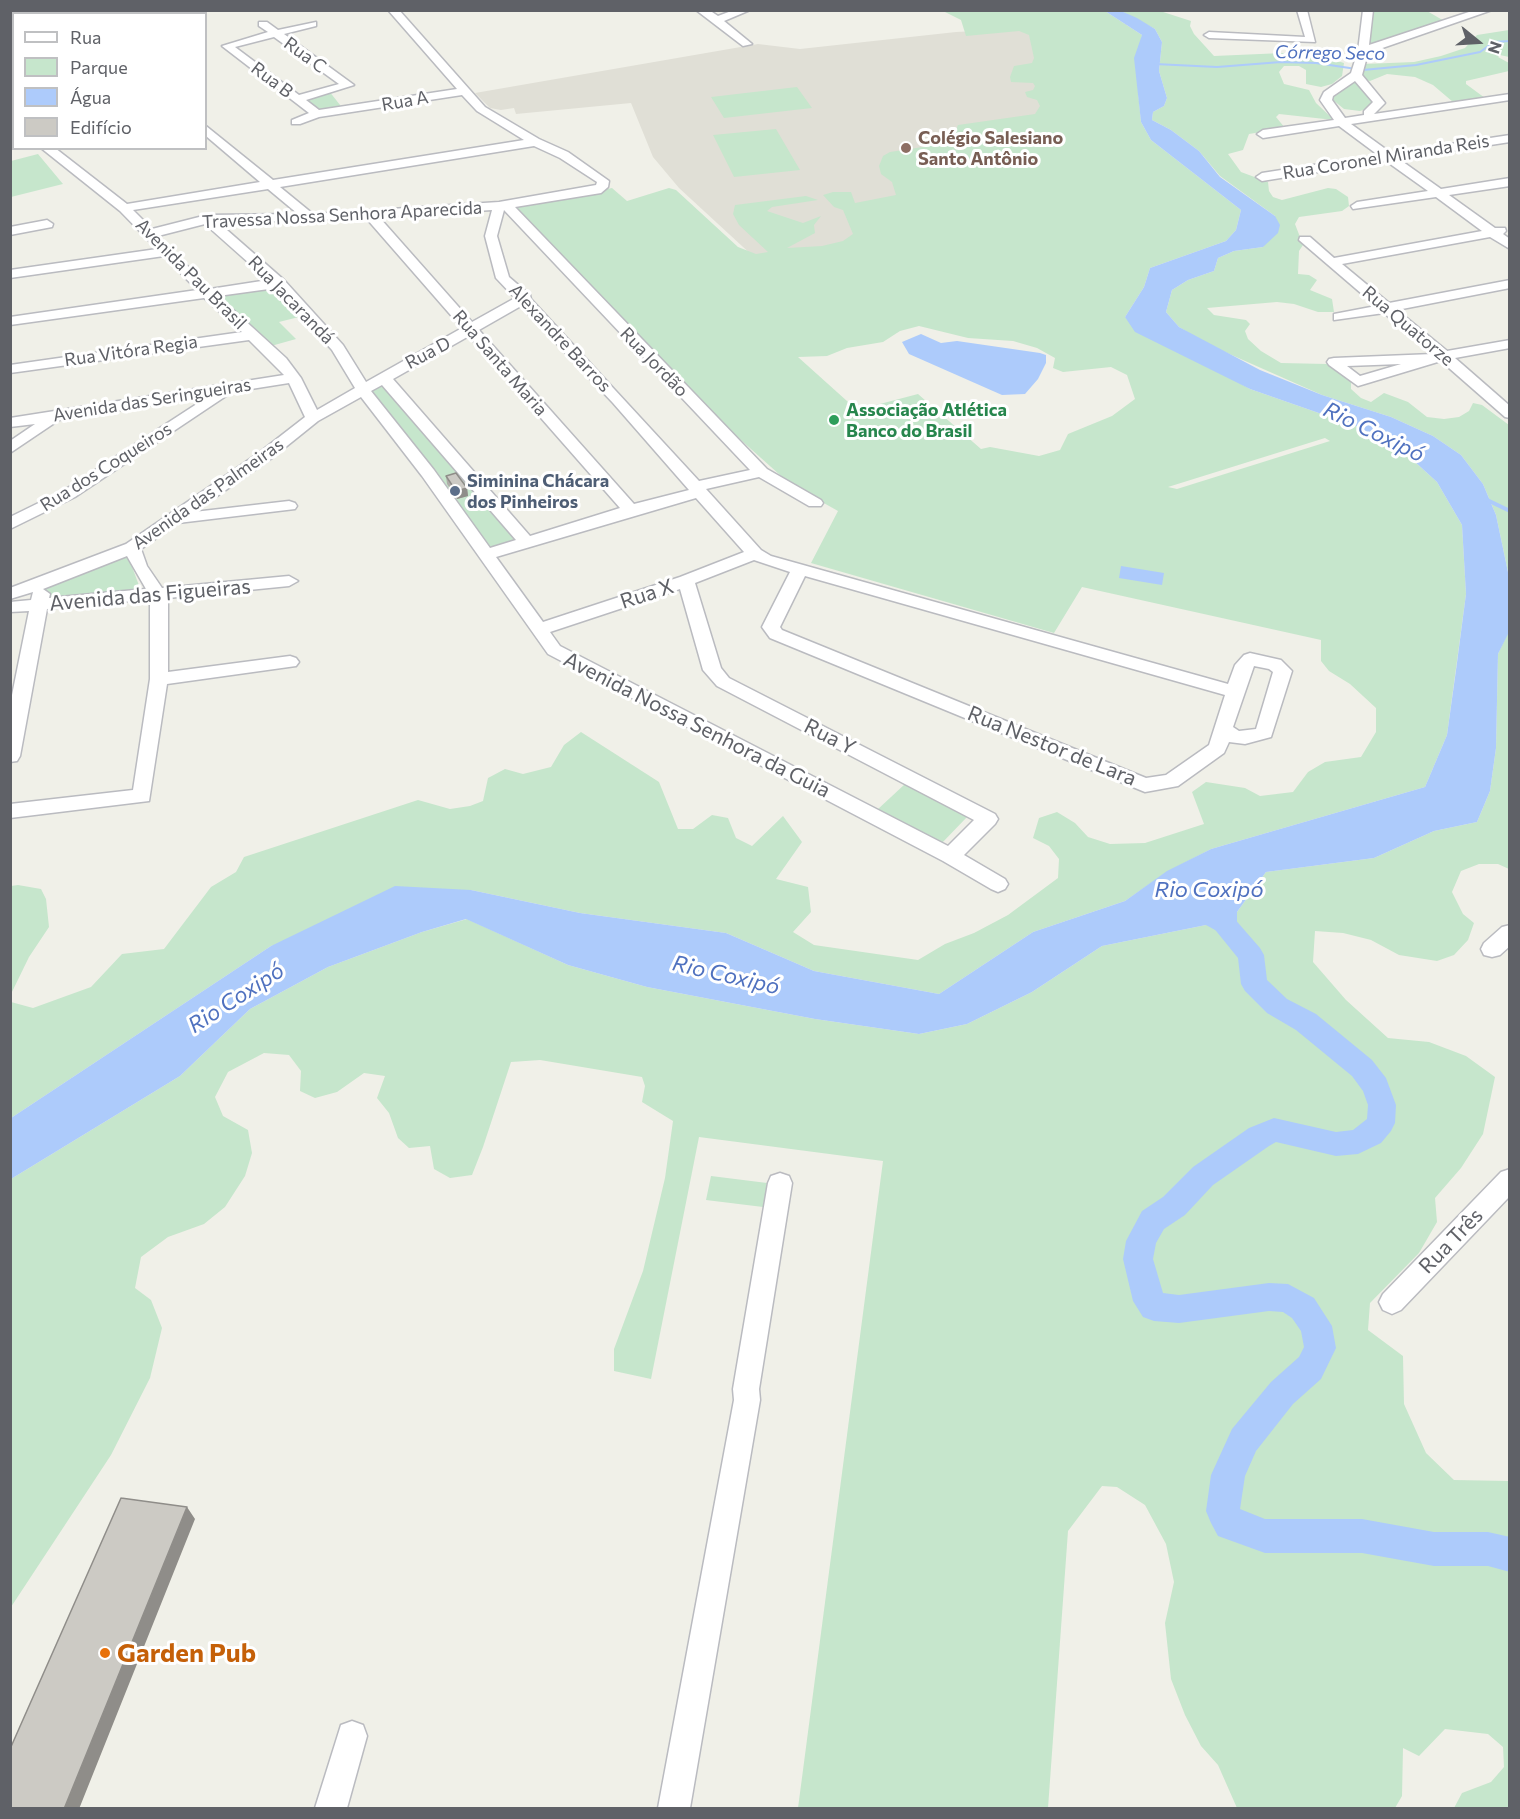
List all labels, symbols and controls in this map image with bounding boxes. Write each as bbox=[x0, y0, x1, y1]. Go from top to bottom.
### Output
legend bbox=[12, 12, 207, 150]
north arrow bbox=[1448, 12, 1508, 72]
text: Rua bbox=[70, 26, 101, 48]
street label: Rua C bbox=[280, 32, 330, 78]
text: N bbox=[1485, 39, 1506, 56]
water label: Córrego Seco bbox=[1275, 41, 1385, 65]
text: Parque bbox=[70, 56, 128, 78]
street label: Rua B bbox=[247, 57, 297, 103]
text: Água bbox=[70, 86, 111, 108]
street label: Rua A bbox=[380, 86, 430, 116]
text: Edifício bbox=[70, 116, 132, 138]
place label: Colégio Salesiano Santo Antônio bbox=[918, 127, 1063, 170]
street label: Rua Coronel Miranda Reis bbox=[1281, 130, 1491, 184]
marker: Colégio Salesiano Santo Antônio bbox=[899, 141, 913, 155]
street label: Travessa Nossa Senhora Aparecida bbox=[201, 197, 483, 233]
street label: Avenida Pau Brasil bbox=[131, 214, 251, 334]
street label: Rua Jacarandá bbox=[244, 251, 338, 349]
street label: Alexandre Barros bbox=[504, 279, 616, 397]
street label: Rua Quatorze bbox=[1358, 282, 1458, 370]
street label: Rua Santa Maria bbox=[448, 306, 552, 420]
street label: Rua Jordão bbox=[616, 323, 692, 401]
street label: Rua Vitóra Regia bbox=[63, 331, 199, 371]
street label: Rua D bbox=[402, 332, 454, 374]
street label: Avenida das Seringueiras bbox=[51, 374, 253, 426]
water label: Rio Coxipó bbox=[1319, 396, 1429, 468]
place label: Associação Atlética Banco do Brasil bbox=[846, 399, 1007, 442]
marker: Associação Atlética Banco do Brasil bbox=[827, 413, 841, 427]
street label: Rua dos Coqueiros bbox=[36, 418, 176, 516]
street label: Avenida das Palmeiras bbox=[128, 434, 288, 554]
place label: Siminina Chácara dos Pinheiros bbox=[467, 470, 609, 512]
marker: Siminina Chácara dos Pinheiros bbox=[448, 484, 462, 498]
street label: Avenida das Figueiras bbox=[48, 574, 252, 616]
street label: Rua X bbox=[617, 574, 677, 614]
street label: Avenida Nossa Senhora da Guia bbox=[559, 647, 835, 803]
street label: Rua Nestor de Lara bbox=[964, 701, 1140, 791]
street label: Rua Y bbox=[800, 713, 860, 761]
water label: Rio Coxipó bbox=[1154, 877, 1264, 903]
water label: Rio Coxipó bbox=[670, 950, 782, 1000]
water label: Rio Coxipó bbox=[183, 957, 289, 1039]
street label: Rua Três bbox=[1414, 1203, 1488, 1279]
place label: Garden Pub bbox=[117, 1637, 256, 1669]
marker: Garden Pub bbox=[98, 1646, 112, 1660]

